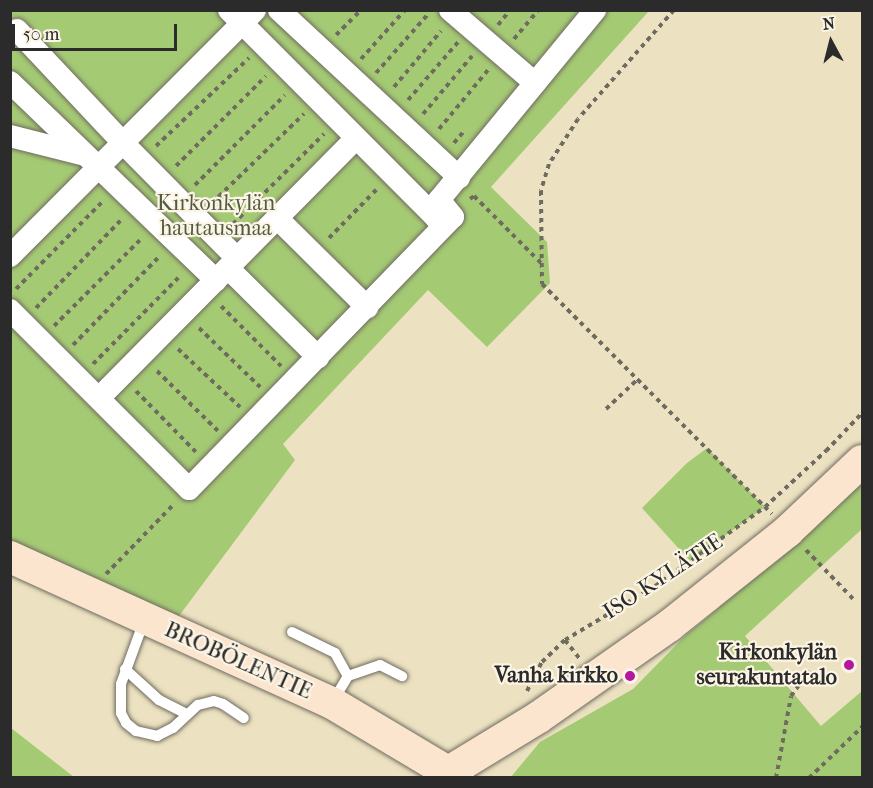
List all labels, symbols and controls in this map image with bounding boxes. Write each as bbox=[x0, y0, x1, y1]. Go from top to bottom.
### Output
scale bar bbox=[15, 12, 180, 50]
north arrow bbox=[801, 12, 861, 72]
text: N bbox=[822, 13, 836, 34]
text: 50 m bbox=[23, 24, 59, 45]
park label: Kirkonkylän hautausmaa bbox=[157, 190, 275, 242]
street label: ISO KYLÄTIE bbox=[598, 529, 728, 625]
street label: BROBÖLENTIE bbox=[160, 617, 316, 705]
place label: Kirkonkylän seurakuntatalo bbox=[697, 639, 837, 690]
marker: Kirkonkylän seurakuntatalo bbox=[842, 658, 856, 672]
place label: Vanha kirkko bbox=[494, 663, 618, 689]
marker: Vanha kirkko bbox=[623, 669, 637, 683]

